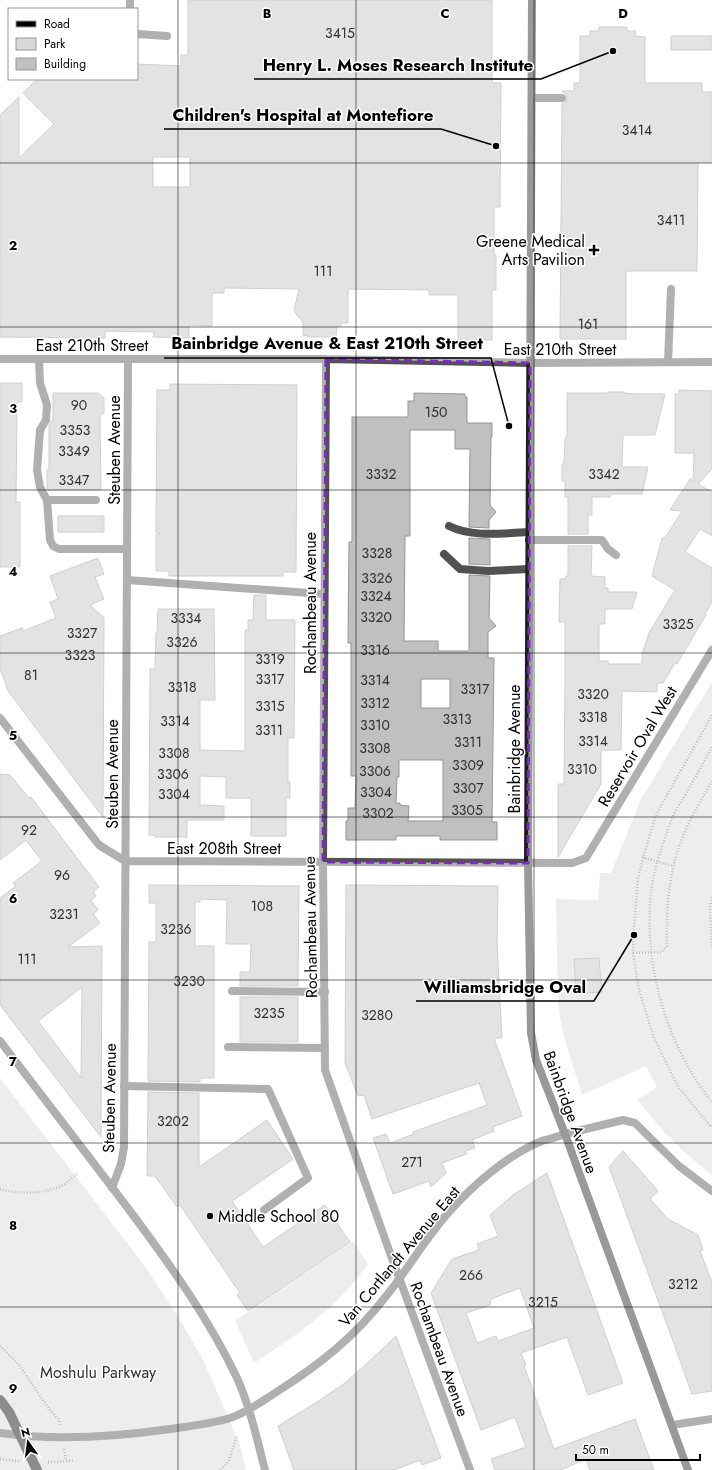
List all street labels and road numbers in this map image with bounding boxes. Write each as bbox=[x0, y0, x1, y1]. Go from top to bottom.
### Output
street label: East 210th Street bbox=[36, 334, 149, 357]
street label: East 210th Street bbox=[504, 338, 617, 361]
street label: Steuben Avenue bbox=[103, 395, 126, 505]
street label: Rochambeau Avenue bbox=[299, 532, 322, 674]
street label: Reservoir Oval West bbox=[592, 681, 683, 811]
street label: Bainbridge Avenue bbox=[503, 684, 526, 814]
street label: Steuben Avenue bbox=[101, 719, 124, 829]
street label: East 208th Street bbox=[167, 837, 281, 860]
street label: Rochambeau Avenue bbox=[298, 856, 323, 998]
street label: Steuben Avenue bbox=[97, 1043, 122, 1153]
street label: Bainbridge Avenue bbox=[538, 1048, 603, 1177]
street label: Van Cortlandt Avenue East bbox=[333, 1181, 465, 1332]
street label: Rochambeau Avenue bbox=[404, 1279, 475, 1420]

